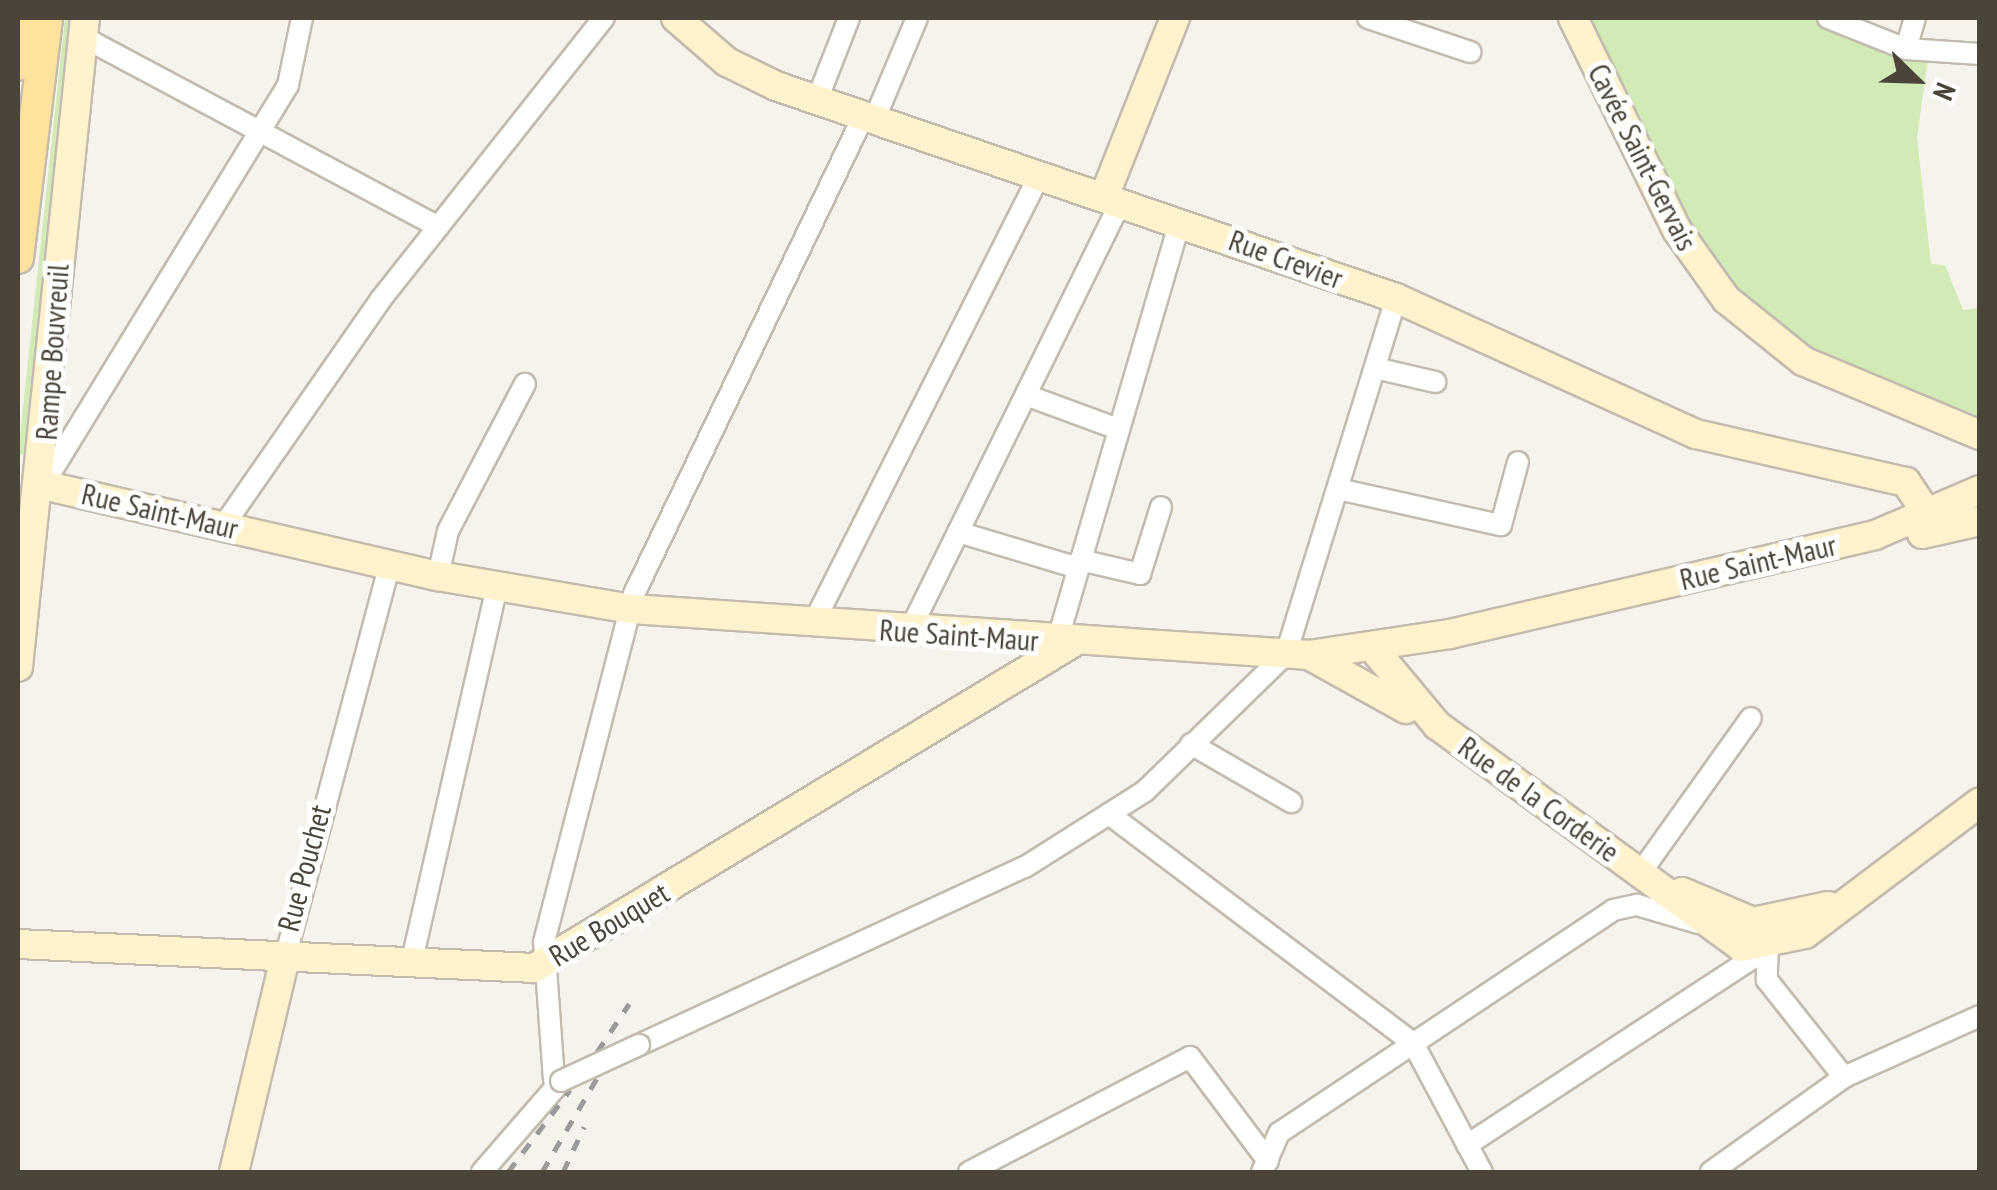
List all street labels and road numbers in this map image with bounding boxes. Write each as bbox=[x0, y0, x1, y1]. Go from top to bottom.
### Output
street label: Cavée Saint-Gervais bbox=[1581, 58, 1705, 256]
street label: Rue Crevier bbox=[1224, 222, 1348, 296]
street label: Rampe Bouvreuil bbox=[28, 263, 76, 441]
street label: Rue Saint-Maur bbox=[78, 476, 242, 546]
street label: Rue Saint-Maur bbox=[1676, 527, 1840, 597]
street label: Rue Saint-Maur bbox=[878, 611, 1040, 659]
street label: Rue de la Corderie bbox=[1452, 729, 1626, 869]
street label: Rue Pouchet bbox=[270, 801, 338, 935]
street label: Rue Bouquet bbox=[543, 874, 675, 974]

